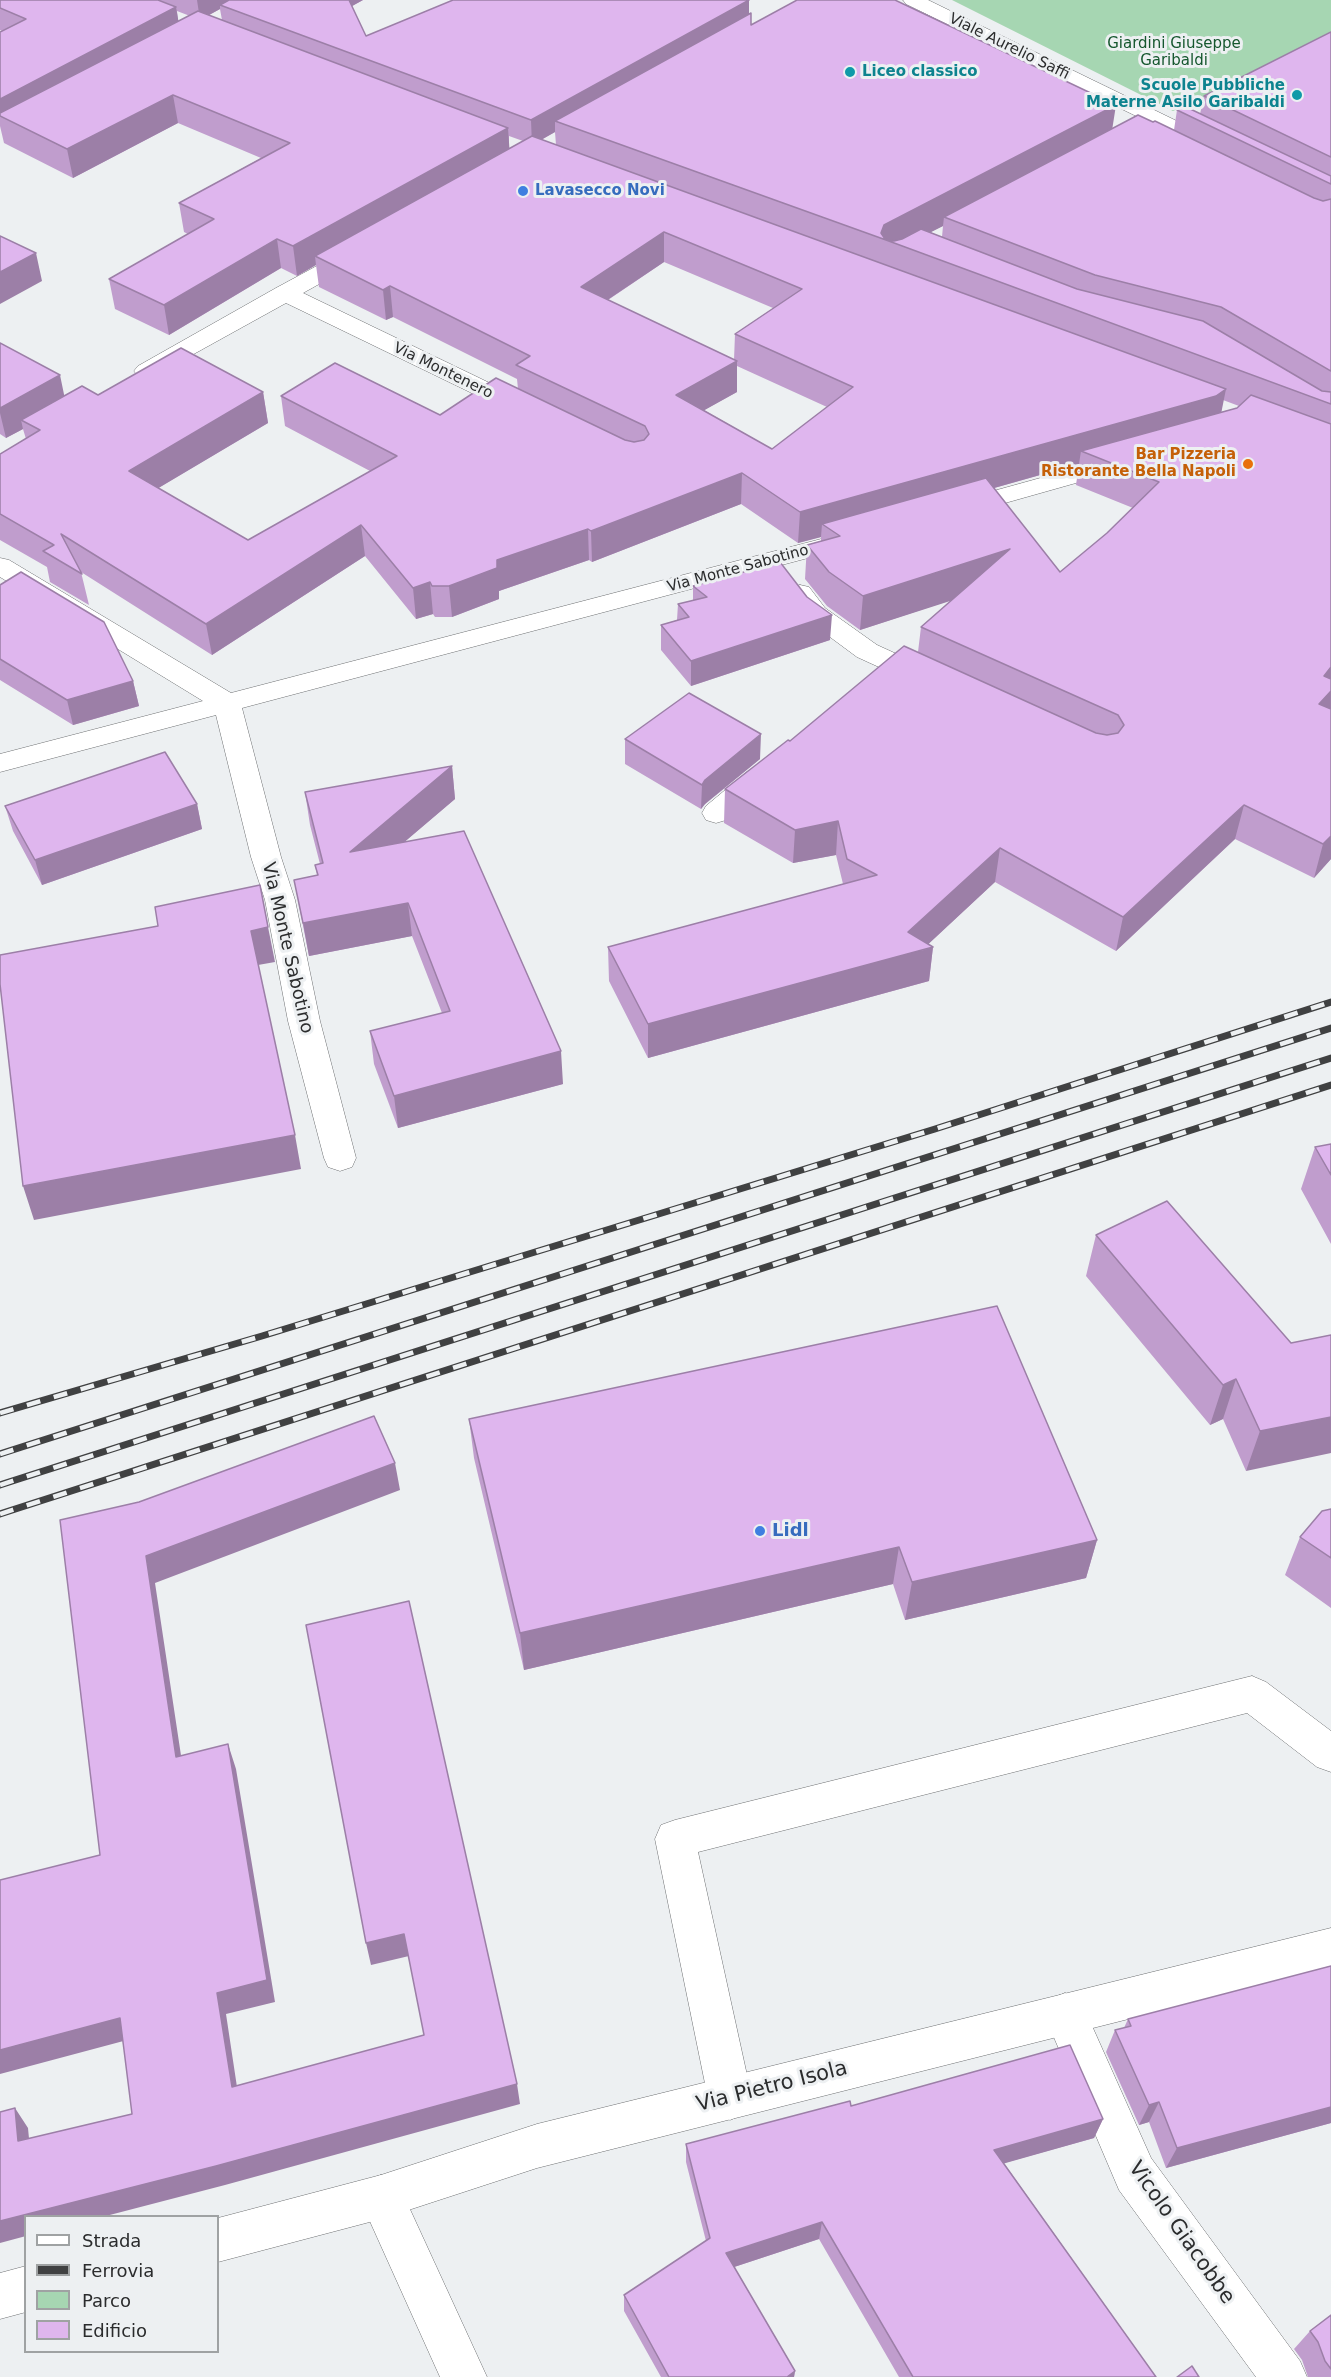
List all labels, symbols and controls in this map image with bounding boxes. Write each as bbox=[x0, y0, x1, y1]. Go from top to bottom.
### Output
street label: Viale Aurelio Saffi bbox=[946, 10, 1072, 84]
park label: Giardini Giuseppe Garibaldi bbox=[1107, 35, 1241, 70]
place label: Liceo classico bbox=[862, 63, 978, 81]
marker: Liceo classico bbox=[843, 65, 857, 79]
place label: Scuole Pubbliche Materne Asilo Garibaldi bbox=[1086, 77, 1285, 112]
marker: Scuole Pubbliche Materne Asilo Garibaldi bbox=[1290, 88, 1304, 102]
place label: Lavasecco Novi bbox=[535, 182, 665, 200]
marker: Lavasecco Novi bbox=[516, 184, 530, 198]
street label: Via Montenero bbox=[390, 339, 496, 403]
place label: Bar Pizzeria Ristorante Bella Napoli bbox=[1041, 446, 1236, 481]
marker: Bar Pizzeria Ristorante Bella Napoli bbox=[1241, 457, 1255, 471]
street label: Via Monte Sabotino bbox=[665, 541, 811, 597]
street label: Via Monte Sabotino bbox=[257, 860, 317, 1036]
place label: Lidl bbox=[772, 1520, 809, 1542]
marker: Lidl bbox=[753, 1524, 767, 1538]
street label: Via Pietro Isola bbox=[694, 2056, 850, 2118]
street label: Vicolo Giacobbe bbox=[1122, 2157, 1240, 2309]
legend bbox=[24, 2215, 219, 2353]
text: Strada bbox=[82, 2230, 141, 2251]
text: Ferrovia bbox=[82, 2260, 154, 2281]
text: Parco bbox=[82, 2290, 131, 2311]
text: Edificio bbox=[82, 2320, 147, 2341]

